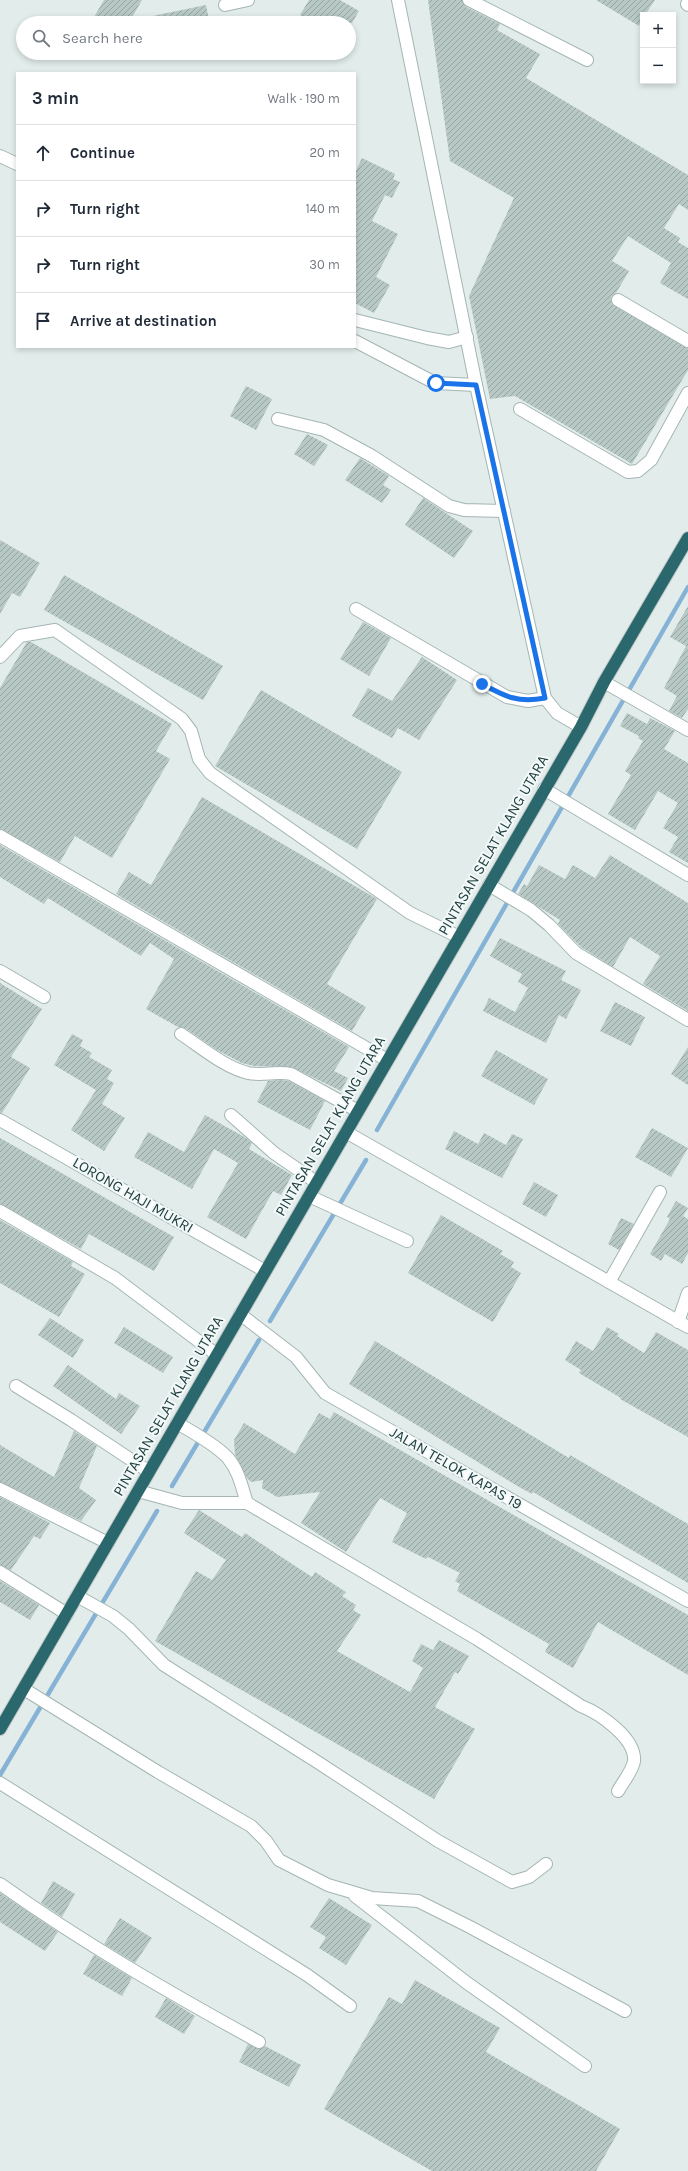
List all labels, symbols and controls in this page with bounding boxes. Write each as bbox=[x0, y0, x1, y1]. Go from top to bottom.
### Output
map controls bbox=[640, 12, 676, 84]
button: + bbox=[640, 12, 676, 48]
search box bbox=[16, 16, 356, 60]
icon: search bbox=[30, 27, 52, 49]
text: Search here bbox=[62, 29, 143, 47]
button: − bbox=[640, 48, 676, 84]
text: 3 min bbox=[32, 88, 79, 108]
text: Walk · 190 m bbox=[267, 91, 340, 106]
icon: ahead bbox=[32, 142, 54, 164]
text: Continue bbox=[70, 144, 135, 162]
text: 20 m bbox=[310, 145, 340, 160]
icon: right bbox=[32, 198, 54, 220]
text: Turn right bbox=[70, 200, 140, 218]
text: 140 m bbox=[305, 201, 340, 216]
icon: right bbox=[32, 254, 54, 276]
text: Turn right bbox=[70, 256, 140, 274]
text: 30 m bbox=[309, 257, 340, 272]
icon: arrive bbox=[32, 310, 54, 332]
text: Arrive at destination bbox=[70, 312, 217, 330]
route start bbox=[427, 374, 445, 392]
route end bbox=[473, 675, 491, 693]
street label: PINTASAN SELAT KLANG UTARA bbox=[434, 752, 552, 938]
street label: PINTASAN SELAT KLANG UTARA bbox=[271, 1033, 389, 1219]
street label: LORONG HAJI MUKRI bbox=[69, 1153, 197, 1237]
street label: PINTASAN SELAT KLANG UTARA bbox=[109, 1313, 227, 1499]
street label: JALAN TELOK KAPAS 19 bbox=[387, 1423, 525, 1513]

